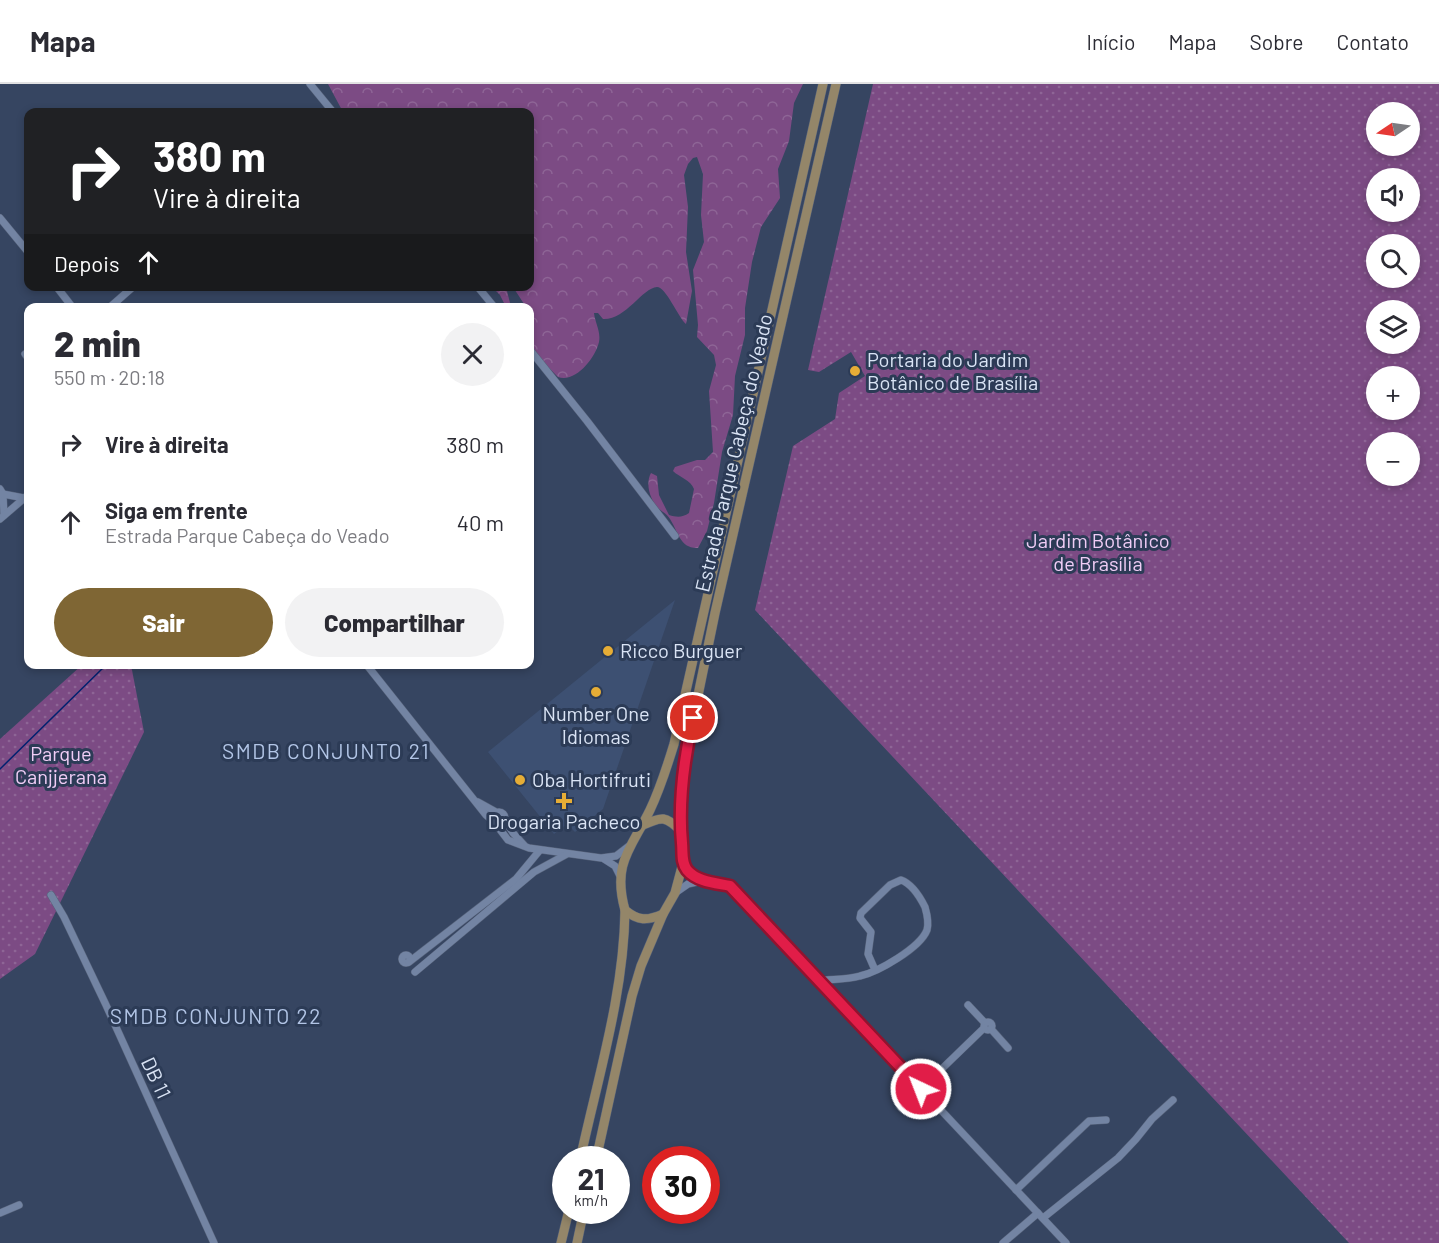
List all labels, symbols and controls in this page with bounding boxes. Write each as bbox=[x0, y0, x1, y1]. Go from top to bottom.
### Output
text: Mapa bbox=[30, 24, 96, 58]
text: Início bbox=[1087, 29, 1135, 54]
text: Mapa bbox=[1168, 29, 1217, 54]
text: Sobre bbox=[1250, 29, 1303, 54]
text: Contato bbox=[1336, 29, 1409, 54]
north arrow bbox=[1366, 102, 1420, 156]
map controls bbox=[1366, 102, 1420, 486]
text: 380 m bbox=[153, 130, 266, 180]
icon: right bbox=[54, 132, 132, 210]
button: sound bbox=[1366, 168, 1420, 222]
text: Vire à direita bbox=[153, 181, 301, 213]
button: search bbox=[1366, 234, 1420, 288]
icon: ahead bbox=[132, 246, 165, 279]
text: Depois bbox=[54, 250, 120, 276]
button: layers bbox=[1366, 300, 1420, 354]
street label: Estrada Parque Cabeça do Veado bbox=[689, 311, 777, 594]
text: 2 min bbox=[54, 321, 141, 364]
button: close bbox=[441, 323, 504, 386]
place label: Portaria do Jardim Botânico de Brasília bbox=[867, 347, 1038, 394]
marker: Portaria do Jardim Botânico de Brasília bbox=[848, 364, 862, 378]
text: 550 m · 20:18 bbox=[54, 365, 165, 389]
button: + bbox=[1366, 366, 1420, 420]
icon: right bbox=[54, 428, 87, 461]
text: Vire à direita bbox=[105, 431, 229, 457]
text: 380 m bbox=[446, 431, 504, 457]
button: − bbox=[1366, 432, 1420, 486]
text: Siga em frente bbox=[105, 497, 248, 523]
icon: ahead bbox=[54, 506, 87, 539]
text: 40 m bbox=[457, 509, 504, 535]
text: Estrada Parque Cabeça do Veado bbox=[105, 523, 390, 547]
park label: Jardim Botânico de Brasília bbox=[1026, 528, 1170, 575]
button: Sair bbox=[54, 588, 273, 657]
button: Compartilhar bbox=[285, 588, 504, 657]
place label: Ricco Burguer bbox=[620, 638, 742, 662]
marker: Ricco Burguer bbox=[601, 644, 615, 658]
marker: Number One Idiomas bbox=[589, 685, 603, 699]
pin bbox=[667, 692, 718, 743]
place label: Number One Idiomas bbox=[542, 701, 650, 748]
icon: arrive bbox=[676, 701, 709, 734]
district label: SMDB CONJUNTO 21 bbox=[222, 738, 430, 763]
park label: Parque Canjjerana bbox=[15, 741, 107, 788]
place label: Oba Hortifruti bbox=[532, 767, 651, 791]
marker: Oba Hortifruti bbox=[513, 773, 527, 787]
marker: Drogaria Pacheco bbox=[557, 794, 571, 808]
place label: Drogaria Pacheco bbox=[488, 809, 640, 833]
district label: SMDB CONJUNTO 22 bbox=[110, 1003, 322, 1028]
street label: DB 11 bbox=[137, 1053, 177, 1102]
position arrow bbox=[889, 1057, 953, 1121]
speed limit sign: 30 bbox=[642, 1146, 720, 1224]
text: 21 bbox=[577, 1160, 605, 1196]
text: km/h bbox=[574, 1191, 608, 1209]

